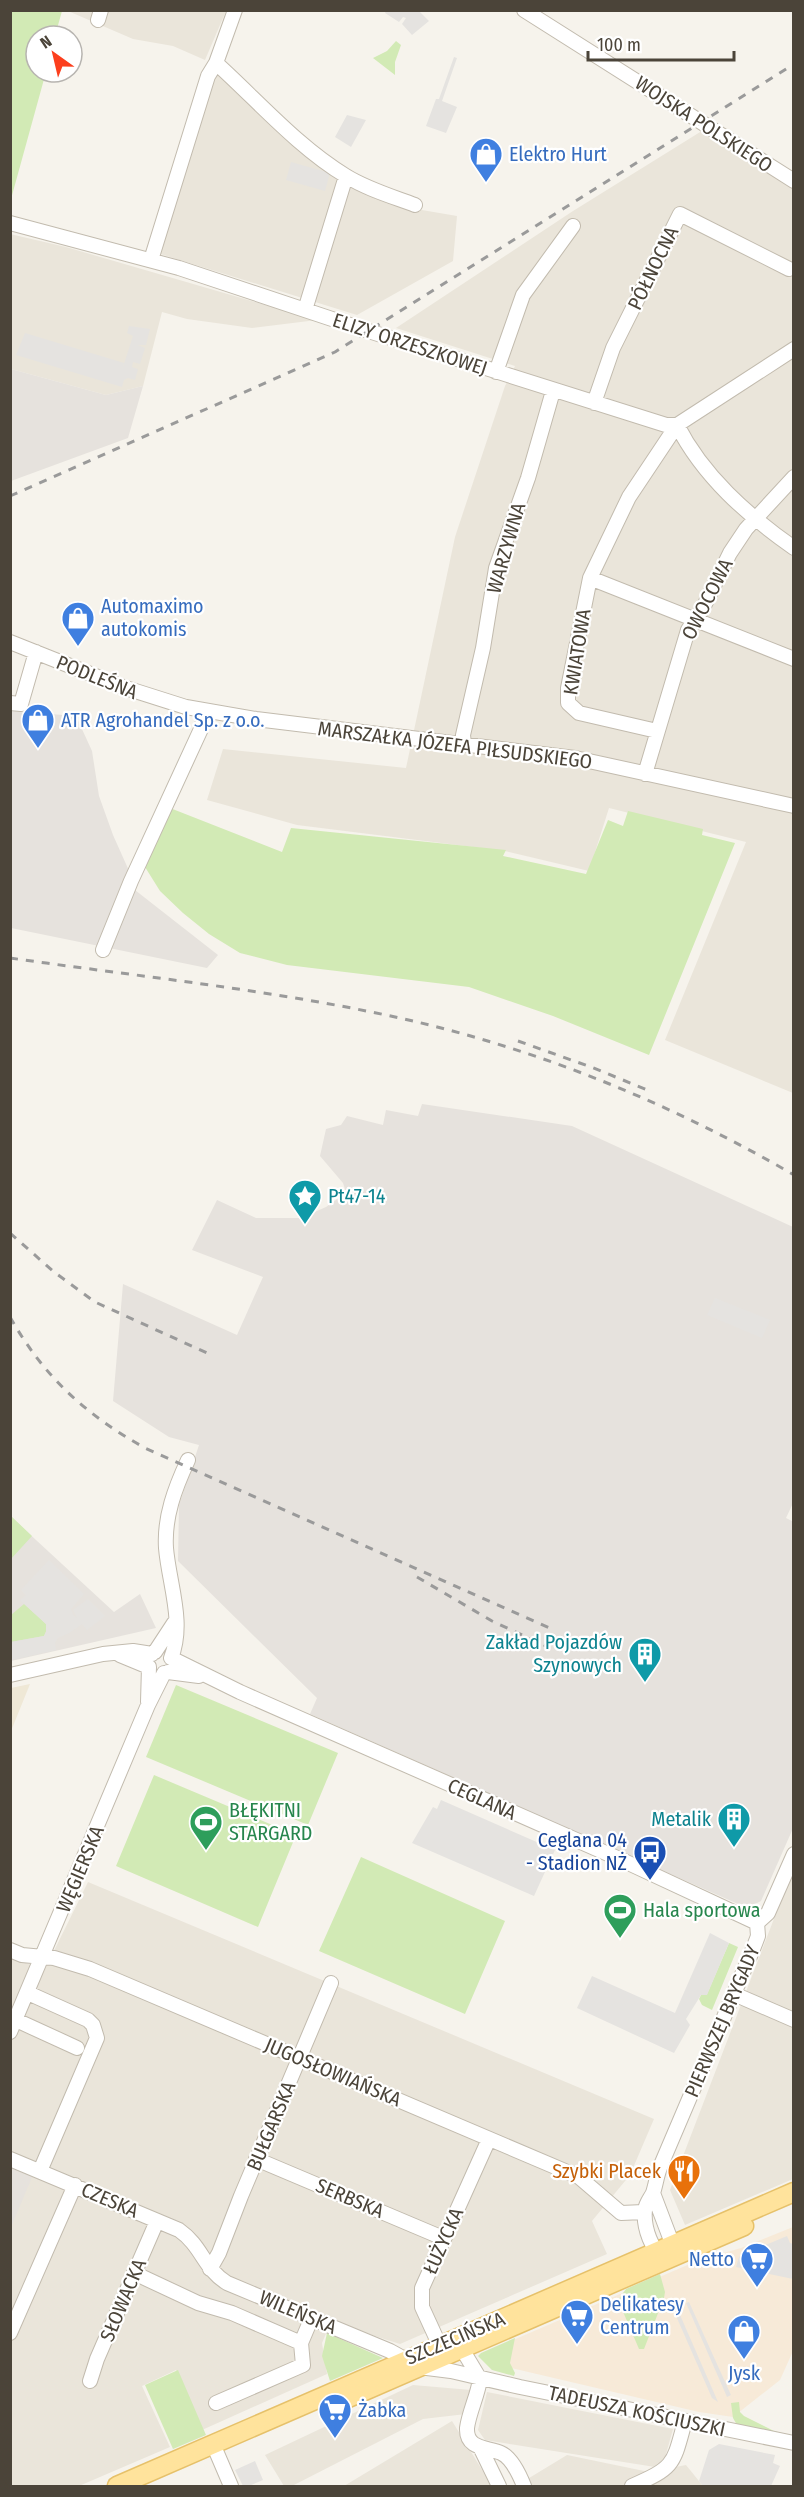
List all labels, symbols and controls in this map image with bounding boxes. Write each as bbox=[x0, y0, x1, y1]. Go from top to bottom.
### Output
north arrow bbox=[24, 24, 84, 84]
scale bar bbox=[588, 24, 734, 62]
text: N bbox=[37, 31, 55, 53]
text: 100 m bbox=[597, 34, 641, 56]
street label: WOJSKA POLSKIEGO bbox=[631, 71, 777, 177]
shop icon: Elektro Hurt bbox=[468, 136, 504, 183]
place label: Elektro Hurt bbox=[509, 142, 607, 166]
street label: PÓŁNOCNA bbox=[623, 222, 684, 314]
street label: ELIZY ORZESZKOWEJ bbox=[330, 308, 490, 380]
street label: WARZYWNA bbox=[482, 499, 531, 596]
street label: OWOCOWA bbox=[676, 554, 738, 644]
place label: Automaximo autokomis bbox=[101, 594, 204, 641]
shop icon: Automaximo autokomis bbox=[60, 600, 96, 647]
street label: KWIATOWA bbox=[558, 607, 596, 697]
street label: PODLEŚNA bbox=[53, 650, 141, 704]
shop icon: ATR Agrohandel Sp. z o.o. bbox=[20, 702, 56, 749]
place label: ATR Agrohandel Sp. z o.o. bbox=[61, 708, 265, 732]
street label: MARSZAŁKA JÓZEFA PIŁSUDSKIEGO bbox=[316, 716, 594, 774]
place icon: Pt47-14 bbox=[287, 1178, 323, 1225]
place label: Pt47-14 bbox=[328, 1184, 386, 1208]
place label: Zakład Pojazdów Szynowych bbox=[486, 1630, 622, 1677]
building icon: Zakład Pojazdów Szynowych bbox=[627, 1636, 663, 1683]
street label: CEGLANA bbox=[444, 1773, 521, 1825]
place label: BŁĘKITNI STARGARD bbox=[229, 1798, 312, 1845]
building icon: Metalik bbox=[716, 1801, 752, 1848]
sports icon: BŁĘKITNI STARGARD bbox=[188, 1804, 224, 1851]
place label: Metalik bbox=[651, 1807, 712, 1831]
street label: WĘGIERSKA bbox=[51, 1822, 109, 1916]
place label: Ceglana 04 - Stadion NŻ bbox=[526, 1828, 627, 1875]
bus stop icon: Ceglana 04 - Stadion NŻ bbox=[632, 1834, 668, 1881]
sports icon: Hala sportowa bbox=[602, 1892, 638, 1939]
place label: Hala sportowa bbox=[643, 1898, 760, 1922]
street label: PIERWSZEJ BRYGADY bbox=[679, 1941, 765, 2101]
street label: JUGOSŁOWIAŃSKA bbox=[261, 2032, 405, 2112]
street label: BUŁGARSKA bbox=[241, 2077, 301, 2174]
restaurant icon: Szybki Placek bbox=[666, 2153, 702, 2200]
place label: Szybki Placek bbox=[552, 2159, 662, 2183]
street label: SERBSKA bbox=[312, 2173, 388, 2223]
street label: CZESKA bbox=[78, 2177, 143, 2223]
street label: ŁUŻYCKA bbox=[418, 2204, 468, 2278]
supermarket icon: Netto bbox=[739, 2241, 775, 2288]
place label: Netto bbox=[689, 2247, 734, 2271]
street label: SŁOWACKA bbox=[95, 2255, 151, 2345]
street label: WILEŃSKA bbox=[256, 2285, 341, 2339]
place label: Delikatesy Centrum bbox=[600, 2292, 684, 2339]
supermarket icon: Delikatesy Centrum bbox=[559, 2298, 595, 2345]
street label: SZCZECIŃSKA bbox=[402, 2306, 509, 2370]
shop icon: Jysk bbox=[726, 2313, 762, 2360]
place label: Jysk bbox=[728, 2361, 761, 2385]
street label: TADEUSZA KOŚCIUSZKI bbox=[546, 2381, 728, 2441]
supermarket icon: Żabka bbox=[317, 2392, 353, 2439]
place label: Żabka bbox=[358, 2398, 406, 2422]

